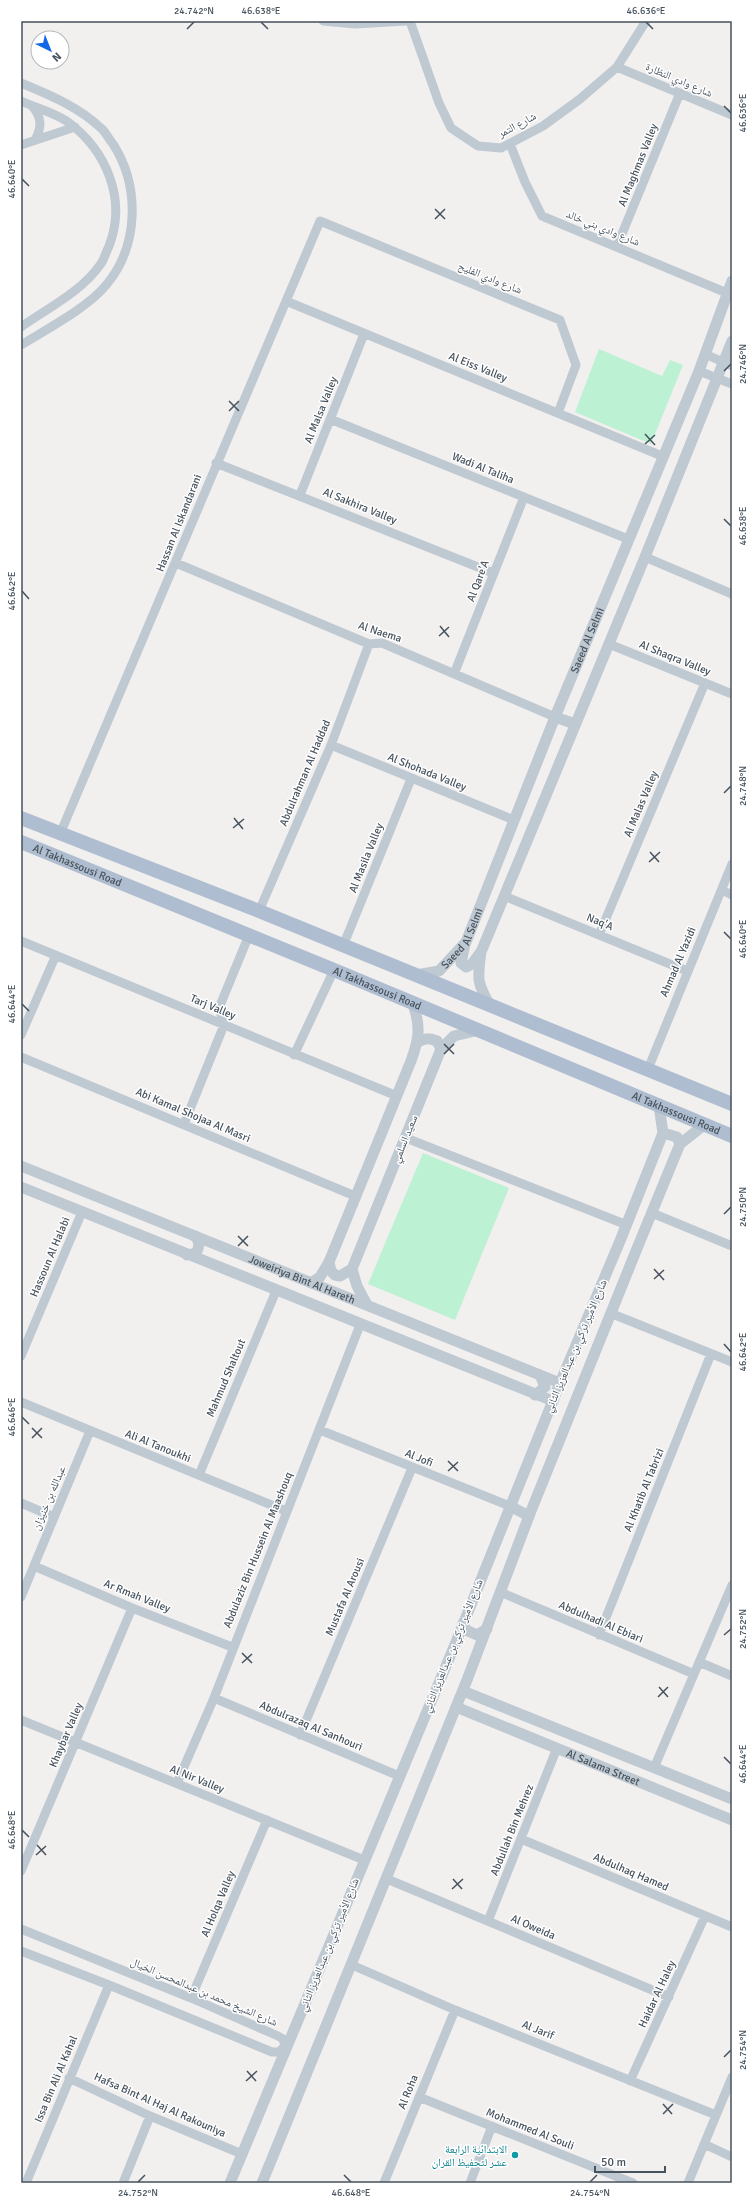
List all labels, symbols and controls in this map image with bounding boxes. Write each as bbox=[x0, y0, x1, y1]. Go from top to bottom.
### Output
text: 24.742°N bbox=[174, 5, 214, 17]
text: 46.638°E bbox=[242, 5, 281, 17]
text: 46.636°E bbox=[627, 5, 666, 17]
north arrow bbox=[30, 30, 70, 70]
text: N bbox=[49, 50, 64, 64]
street label: شارع وادي النظارة bbox=[643, 60, 714, 102]
text: 46.636°E bbox=[737, 93, 749, 133]
street label: شارع التمر bbox=[495, 110, 538, 141]
street label: Al Maghmas Valley bbox=[615, 121, 661, 208]
text: 46.640°E bbox=[6, 159, 18, 199]
street label: شارع وادي بني خالد bbox=[564, 207, 642, 250]
street label: شارع وادي الفليح bbox=[455, 259, 524, 298]
text: 24.746°N bbox=[737, 344, 749, 384]
street label: Al Eiss Valley bbox=[447, 349, 510, 385]
street label: Al Malsa Valley bbox=[302, 374, 341, 445]
street label: Wadi Al Taliha bbox=[450, 450, 516, 487]
street label: Hassan Al Iskandarani bbox=[153, 472, 205, 574]
street label: Al Sakhira Valley bbox=[321, 485, 400, 527]
text: 46.638°E bbox=[737, 506, 749, 546]
street label: Al Qare'A bbox=[464, 558, 492, 603]
text: 46.642°E bbox=[6, 571, 18, 611]
street label: Saeed Al Selmi bbox=[567, 606, 606, 675]
street label: Al Naema bbox=[357, 619, 404, 645]
street label: Al Shaqra Valley bbox=[637, 638, 713, 679]
street label: Abdulrahman Al Haddad bbox=[277, 718, 333, 828]
street label: Al Shohada Valley bbox=[386, 750, 469, 794]
text: 24.748°N bbox=[737, 766, 749, 806]
street label: Al Malas Valley bbox=[621, 768, 661, 839]
street label: Al Masila Valley bbox=[346, 820, 386, 895]
street label: Al Takhassousi Road bbox=[31, 841, 124, 889]
street label: Saeed Al Selmi bbox=[438, 906, 485, 971]
street label: Naq'A bbox=[585, 911, 616, 933]
text: 46.640°E bbox=[737, 919, 749, 959]
street label: Ahmad Al Yazidi bbox=[657, 925, 699, 999]
street label: Al Takhassousi Road bbox=[331, 964, 424, 1012]
text: 46.644°E bbox=[6, 984, 18, 1024]
street label: Tarj Valley bbox=[188, 992, 238, 1023]
street label: Abi Kamal Shojaa Al Masri bbox=[134, 1085, 252, 1145]
street label: Al Takhassousi Road bbox=[630, 1088, 723, 1137]
street label: سعيد السلمي bbox=[390, 1113, 422, 1165]
text: 24.750°N bbox=[737, 1187, 749, 1227]
street label: Hassoun Al Halabi bbox=[27, 1215, 73, 1299]
street label: Joweiriya Bint Al Hareth bbox=[247, 1252, 357, 1306]
street label: شارع الأمير تركي بن عبدالعزيز الثاني bbox=[542, 1278, 612, 1415]
text: 46.642°E bbox=[737, 1332, 749, 1372]
street label: Mahmud Shaltout bbox=[204, 1337, 248, 1419]
text: 46.646°E bbox=[6, 1397, 18, 1437]
street label: Ali Al Tanoukhi bbox=[123, 1427, 193, 1465]
street label: Al Jofi bbox=[403, 1446, 435, 1470]
street label: Al Khatib Al Tabrizi bbox=[621, 1446, 667, 1534]
street label: عبدالله بن خنيزان bbox=[30, 1463, 69, 1532]
street label: Abdulaziz Bin Hussein Al Maashouq bbox=[221, 1470, 295, 1630]
street label: Mustafa Al Arousi bbox=[323, 1556, 367, 1638]
street label: Ar Rmah Valley bbox=[102, 1577, 173, 1616]
street label: شارع الأمير تركي بن عبدالعزيز الثاني bbox=[420, 1577, 487, 1715]
street label: Abdulhadi Al Ebiari bbox=[557, 1598, 645, 1646]
text: 24.752°N bbox=[737, 1609, 749, 1649]
street label: Abdulrazaq Al Sanhouri bbox=[257, 1698, 365, 1754]
street label: Khaybar Valley bbox=[46, 1700, 86, 1769]
text: 46.644°E bbox=[737, 1744, 749, 1784]
street label: Al Salama Street bbox=[564, 1746, 642, 1788]
street label: Al Nir Valley bbox=[168, 1762, 227, 1796]
street label: Abdullah Bin Mehrez bbox=[488, 1782, 536, 1878]
text: 46.648°E bbox=[6, 1810, 18, 1850]
street label: Abdulhaq Hamed bbox=[591, 1850, 671, 1894]
street label: Al Holqa Valley bbox=[198, 1868, 238, 1939]
street label: شارع الأمير تركي بن عبدالعزيز الثاني bbox=[296, 1876, 363, 2014]
street label: Al Oweida bbox=[509, 1912, 558, 1942]
street label: شارع الشيخ محمد بن عبدالمحسن الخيال bbox=[129, 1955, 279, 2029]
street label: Haidar Al Haley bbox=[636, 1958, 679, 2030]
street label: Al Jarif bbox=[520, 2018, 557, 2043]
text: 24.754°N bbox=[737, 2030, 749, 2070]
street label: Issa Bin Ali Al Kahal bbox=[32, 2034, 80, 2124]
street label: Hafsa Bint Al Haj Al Rakouniya bbox=[92, 2070, 228, 2140]
street label: Al Roha bbox=[395, 2072, 421, 2111]
street label: Mohammed Al Souli bbox=[484, 2105, 576, 2153]
place label: الابتدائية الرابعة عشر لتحفيظ القران bbox=[432, 2143, 507, 2169]
scale bar bbox=[595, 2148, 665, 2174]
marker: الابتدائية الرابعة عشر لتحفيظ القران bbox=[510, 2150, 520, 2160]
text: 50 m bbox=[601, 2155, 626, 2170]
text: 24.752°N bbox=[118, 2187, 158, 2199]
text: 46.648°E bbox=[332, 2187, 371, 2199]
text: 24.754°N bbox=[570, 2187, 610, 2199]

